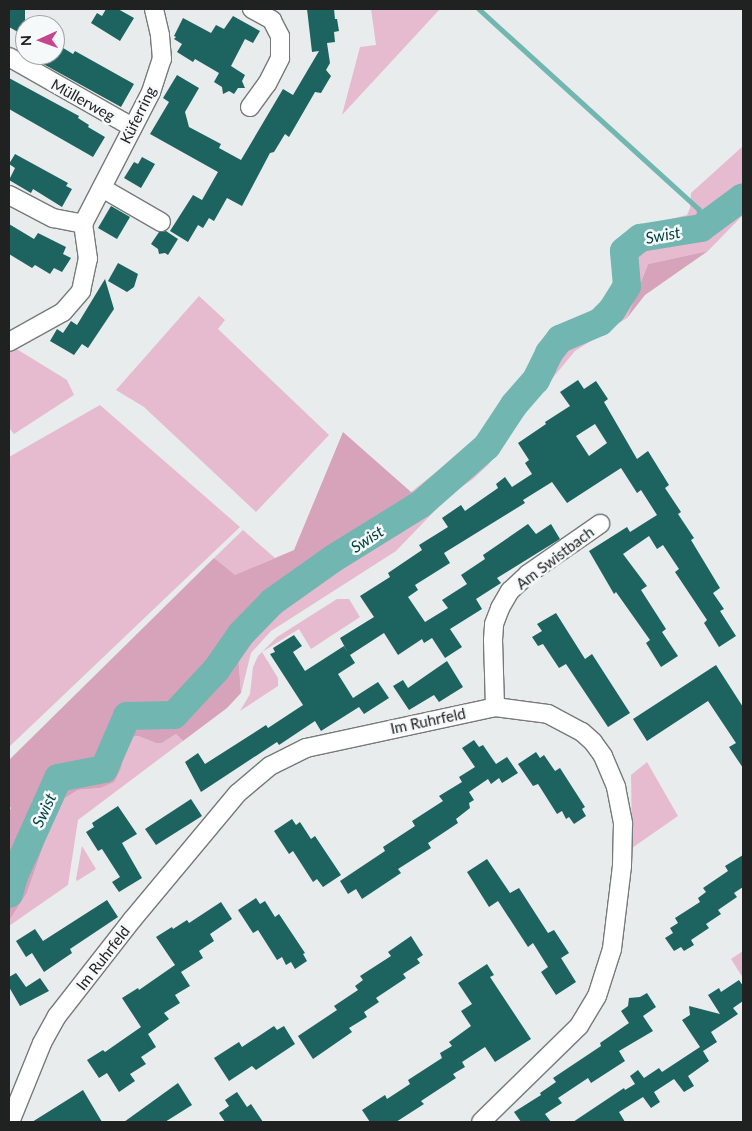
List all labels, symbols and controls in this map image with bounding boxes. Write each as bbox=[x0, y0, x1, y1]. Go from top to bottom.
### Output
north arrow bbox=[15, 15, 65, 65]
text: N bbox=[17, 35, 34, 46]
street label: Müllerweg bbox=[48, 75, 118, 125]
street label: Küferring bbox=[116, 83, 160, 147]
water label: Swist bbox=[644, 222, 682, 248]
water label: Swist bbox=[347, 521, 387, 557]
street label: Am Swistbach bbox=[513, 523, 597, 593]
street label: Im Ruhrfeld bbox=[389, 704, 467, 738]
water label: Swist bbox=[28, 790, 60, 830]
street label: Im Ruhrfeld bbox=[72, 922, 134, 994]

